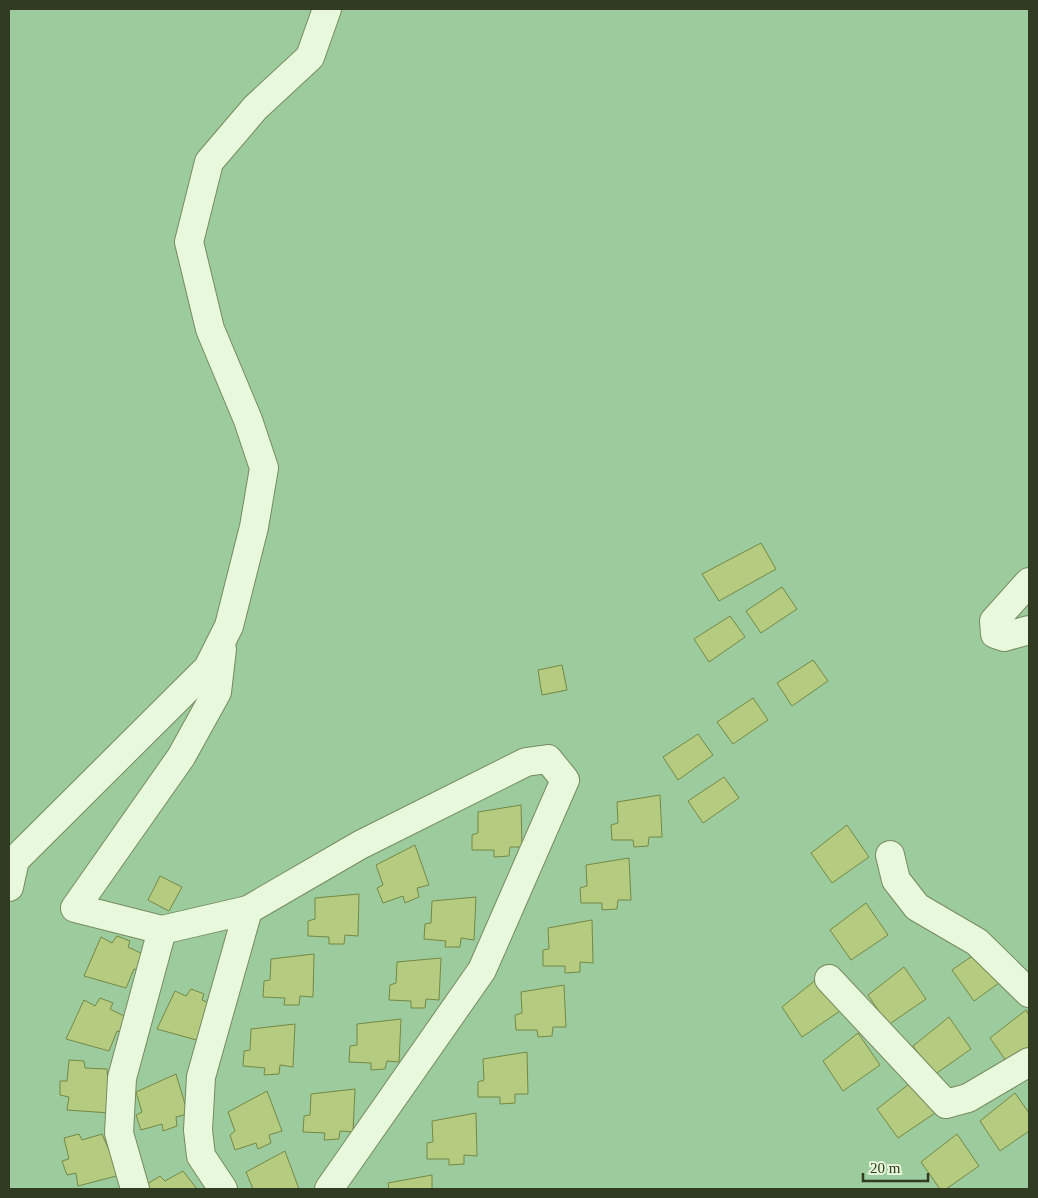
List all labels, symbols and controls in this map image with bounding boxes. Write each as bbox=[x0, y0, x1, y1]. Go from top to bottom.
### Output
scale bar bbox=[863, 1150, 928, 1182]
text: 20 m bbox=[870, 1160, 901, 1176]

